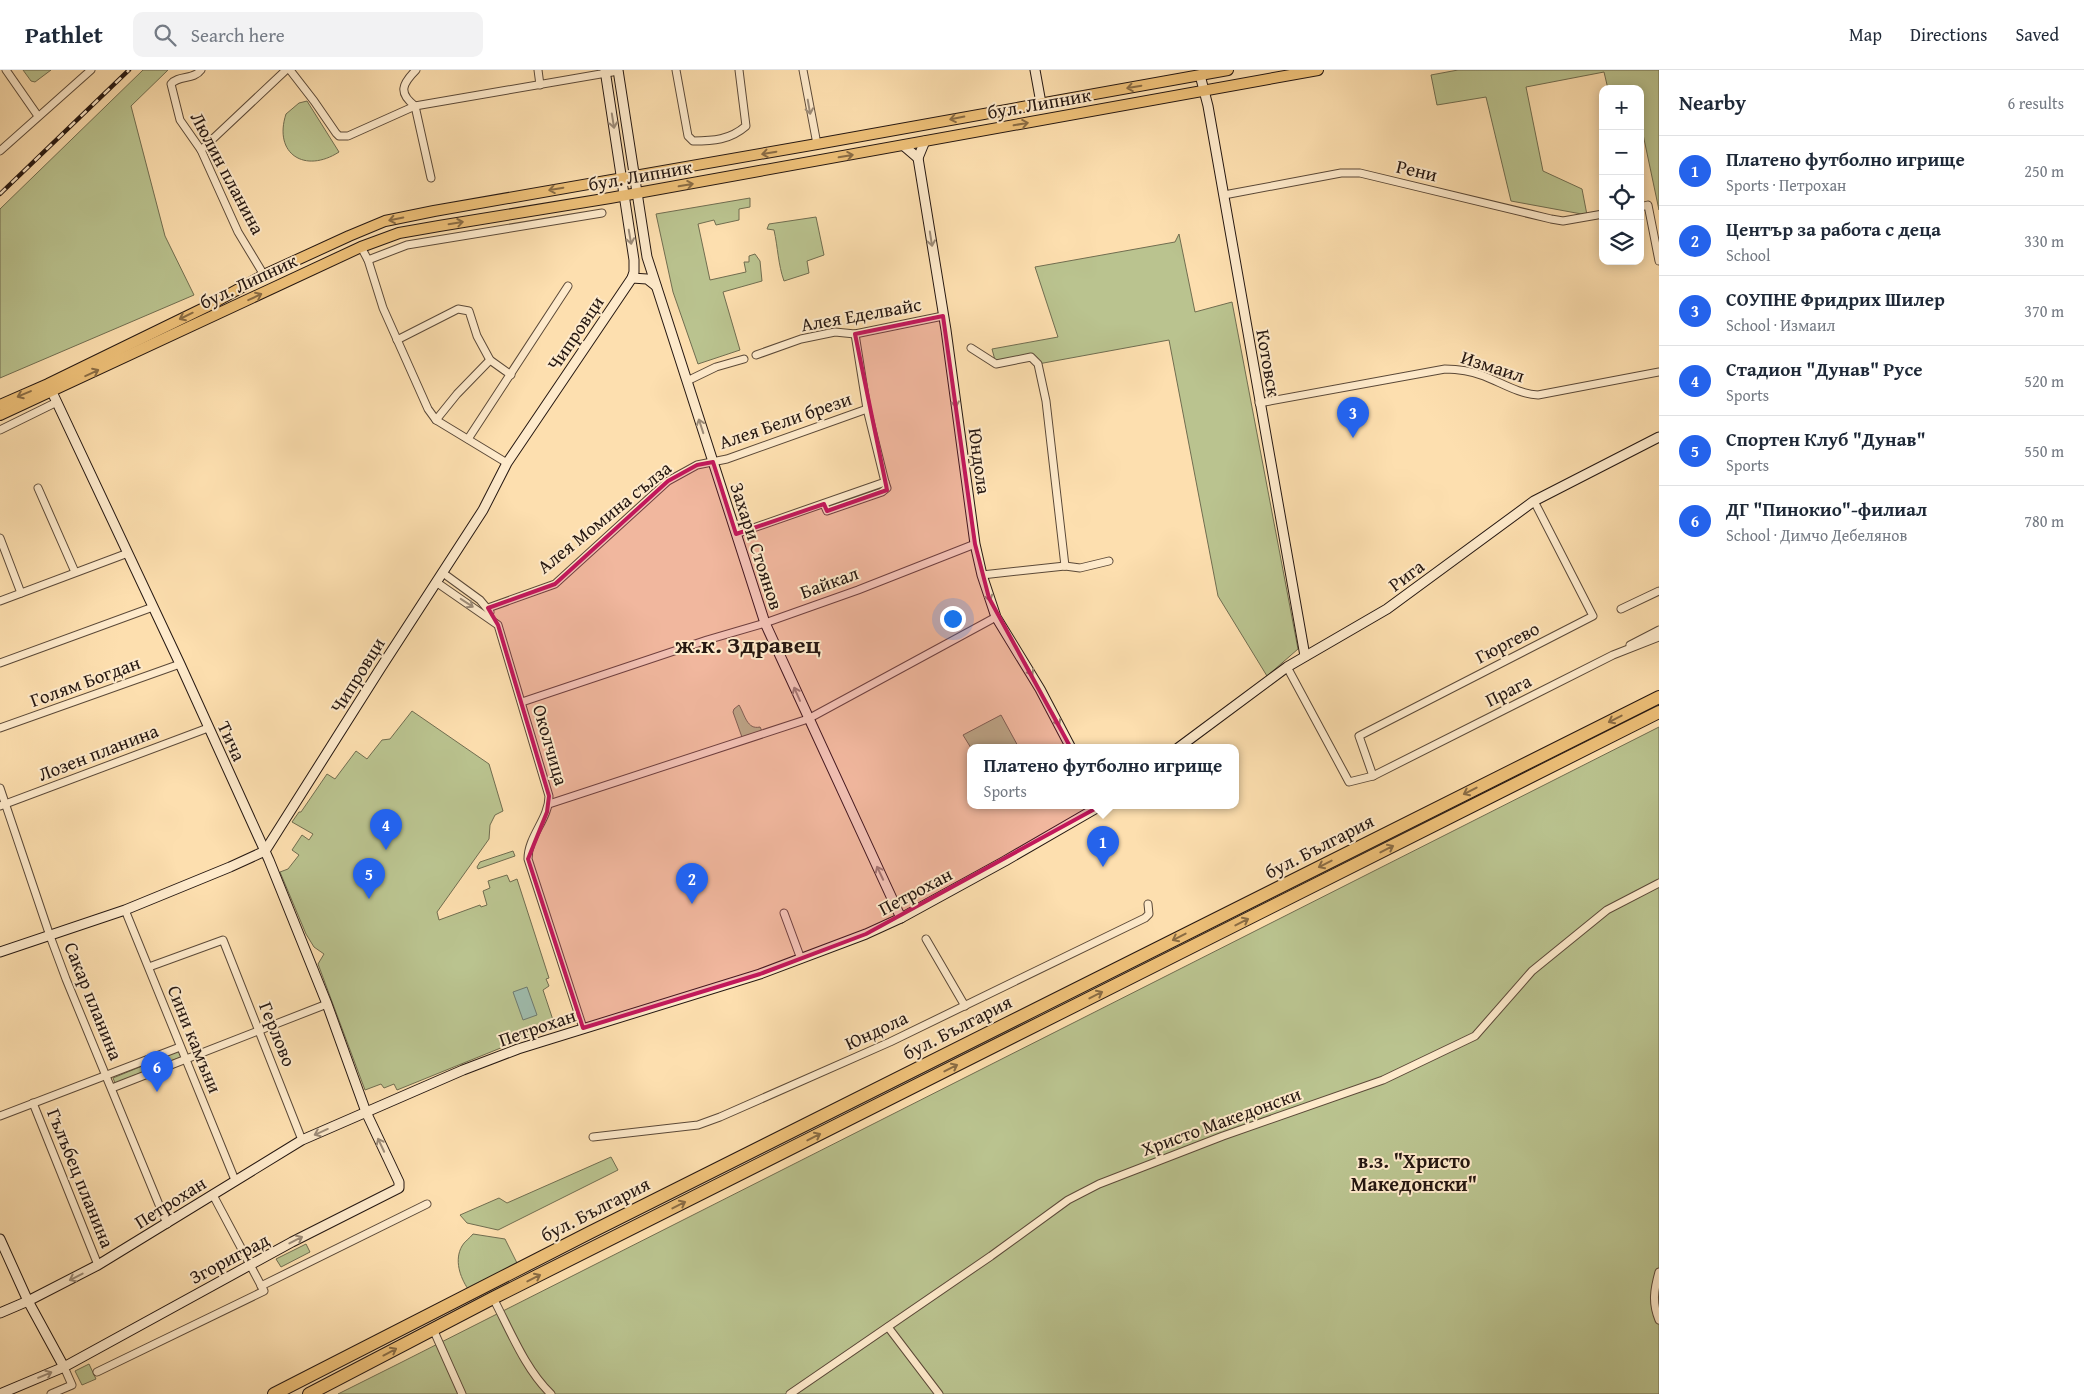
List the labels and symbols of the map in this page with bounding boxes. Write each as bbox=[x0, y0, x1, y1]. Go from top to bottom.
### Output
street label: бул. Липник bbox=[985, 80, 1093, 126]
one-way arrow bbox=[1127, 82, 1143, 92]
one-way arrow bbox=[805, 99, 815, 115]
street label: Люлин планина bbox=[184, 107, 272, 239]
one-way arrow bbox=[608, 113, 618, 129]
one-way arrow bbox=[950, 114, 966, 124]
one-way arrow bbox=[1013, 118, 1029, 128]
one-way arrow bbox=[761, 148, 777, 158]
one-way arrow bbox=[837, 151, 853, 161]
street label: бул. Липник bbox=[586, 152, 694, 198]
street label: Рени bbox=[1394, 152, 1440, 188]
one-way arrow bbox=[677, 179, 693, 189]
one-way arrow bbox=[549, 185, 565, 195]
one-way arrow bbox=[389, 214, 405, 224]
one-way arrow bbox=[447, 218, 463, 228]
one-way arrow bbox=[626, 229, 636, 245]
one-way arrow bbox=[927, 231, 937, 247]
street label: бул. Липник bbox=[194, 246, 302, 316]
street label: Чипровци bbox=[540, 290, 610, 376]
street label: Алея Еделвайс bbox=[798, 290, 924, 338]
one-way arrow bbox=[247, 291, 262, 301]
one-way arrow bbox=[179, 312, 194, 321]
street label: Котовск bbox=[1249, 327, 1289, 399]
street label: Измаил bbox=[1458, 343, 1528, 389]
one-way arrow bbox=[84, 368, 99, 377]
street label: Алея Бели брези bbox=[715, 384, 855, 456]
one-way arrow bbox=[17, 390, 32, 400]
one-way arrow bbox=[951, 391, 961, 407]
pin: 3 bbox=[1337, 397, 1369, 438]
one-way arrow bbox=[696, 419, 706, 435]
street label: Юндола bbox=[961, 426, 999, 496]
street label: Алея Момина сълза bbox=[531, 454, 677, 580]
street label: Захари Стоянов bbox=[723, 479, 791, 613]
street label: Рига bbox=[1382, 552, 1430, 598]
street label: Байкал bbox=[796, 558, 862, 606]
one-way arrow bbox=[983, 586, 993, 602]
one-way arrow bbox=[460, 598, 474, 608]
your location bbox=[940, 606, 966, 632]
street label: Гюргево bbox=[1470, 614, 1544, 670]
district label: ж.к. Здравец bbox=[675, 627, 821, 662]
street label: Чипровци bbox=[323, 632, 391, 718]
street label: Голям Богдан bbox=[26, 648, 144, 714]
one-way arrow bbox=[1024, 662, 1034, 677]
street label: Прага bbox=[1480, 666, 1536, 714]
one-way arrow bbox=[792, 687, 802, 702]
street label: Околчица bbox=[526, 701, 576, 789]
one-way arrow bbox=[1052, 711, 1061, 726]
one-way arrow bbox=[1608, 714, 1623, 724]
street label: Лозен планина bbox=[34, 716, 162, 788]
street label: Тича bbox=[211, 716, 253, 766]
one-way arrow bbox=[1463, 787, 1478, 797]
street label: бул. България bbox=[1259, 806, 1379, 886]
pin: 4 bbox=[370, 809, 402, 850]
pin: 1 bbox=[1087, 826, 1119, 867]
one-way arrow bbox=[1379, 844, 1394, 853]
pin: 5 bbox=[353, 858, 385, 899]
street label: Петрохан bbox=[873, 860, 957, 922]
one-way arrow bbox=[1318, 860, 1333, 869]
pin: 2 bbox=[676, 863, 708, 904]
one-way arrow bbox=[875, 866, 885, 881]
one-way arrow bbox=[1234, 917, 1249, 927]
one-way arrow bbox=[1172, 932, 1187, 942]
street label: Сакар планина bbox=[58, 938, 130, 1064]
street label: Сини камъни bbox=[161, 981, 229, 1097]
street label: бул. България bbox=[897, 987, 1017, 1067]
one-way arrow bbox=[1089, 990, 1104, 1000]
street label: Герлово bbox=[252, 997, 304, 1071]
street label: Петрохан bbox=[495, 1001, 579, 1053]
street label: Юндола bbox=[840, 1003, 912, 1057]
pin: 6 bbox=[141, 1051, 173, 1092]
one-way arrow bbox=[943, 1063, 958, 1072]
street label: Христо Македонски bbox=[1137, 1079, 1305, 1163]
street label: Гълъбец планина bbox=[40, 1104, 122, 1252]
one-way arrow bbox=[314, 1127, 329, 1137]
one-way arrow bbox=[806, 1132, 821, 1141]
one-way arrow bbox=[376, 1138, 385, 1153]
district label: в.з. "Христо Македонски" bbox=[1351, 1146, 1477, 1198]
street label: Петрохан bbox=[129, 1169, 211, 1235]
street label: бул. България bbox=[535, 1169, 655, 1249]
one-way arrow bbox=[672, 1200, 687, 1210]
street label: Згориград bbox=[184, 1225, 274, 1291]
one-way arrow bbox=[289, 1235, 304, 1245]
one-way arrow bbox=[69, 1272, 84, 1282]
one-way arrow bbox=[526, 1273, 541, 1282]
one-way arrow bbox=[382, 1347, 397, 1357]
one-way arrow bbox=[37, 1369, 52, 1379]

